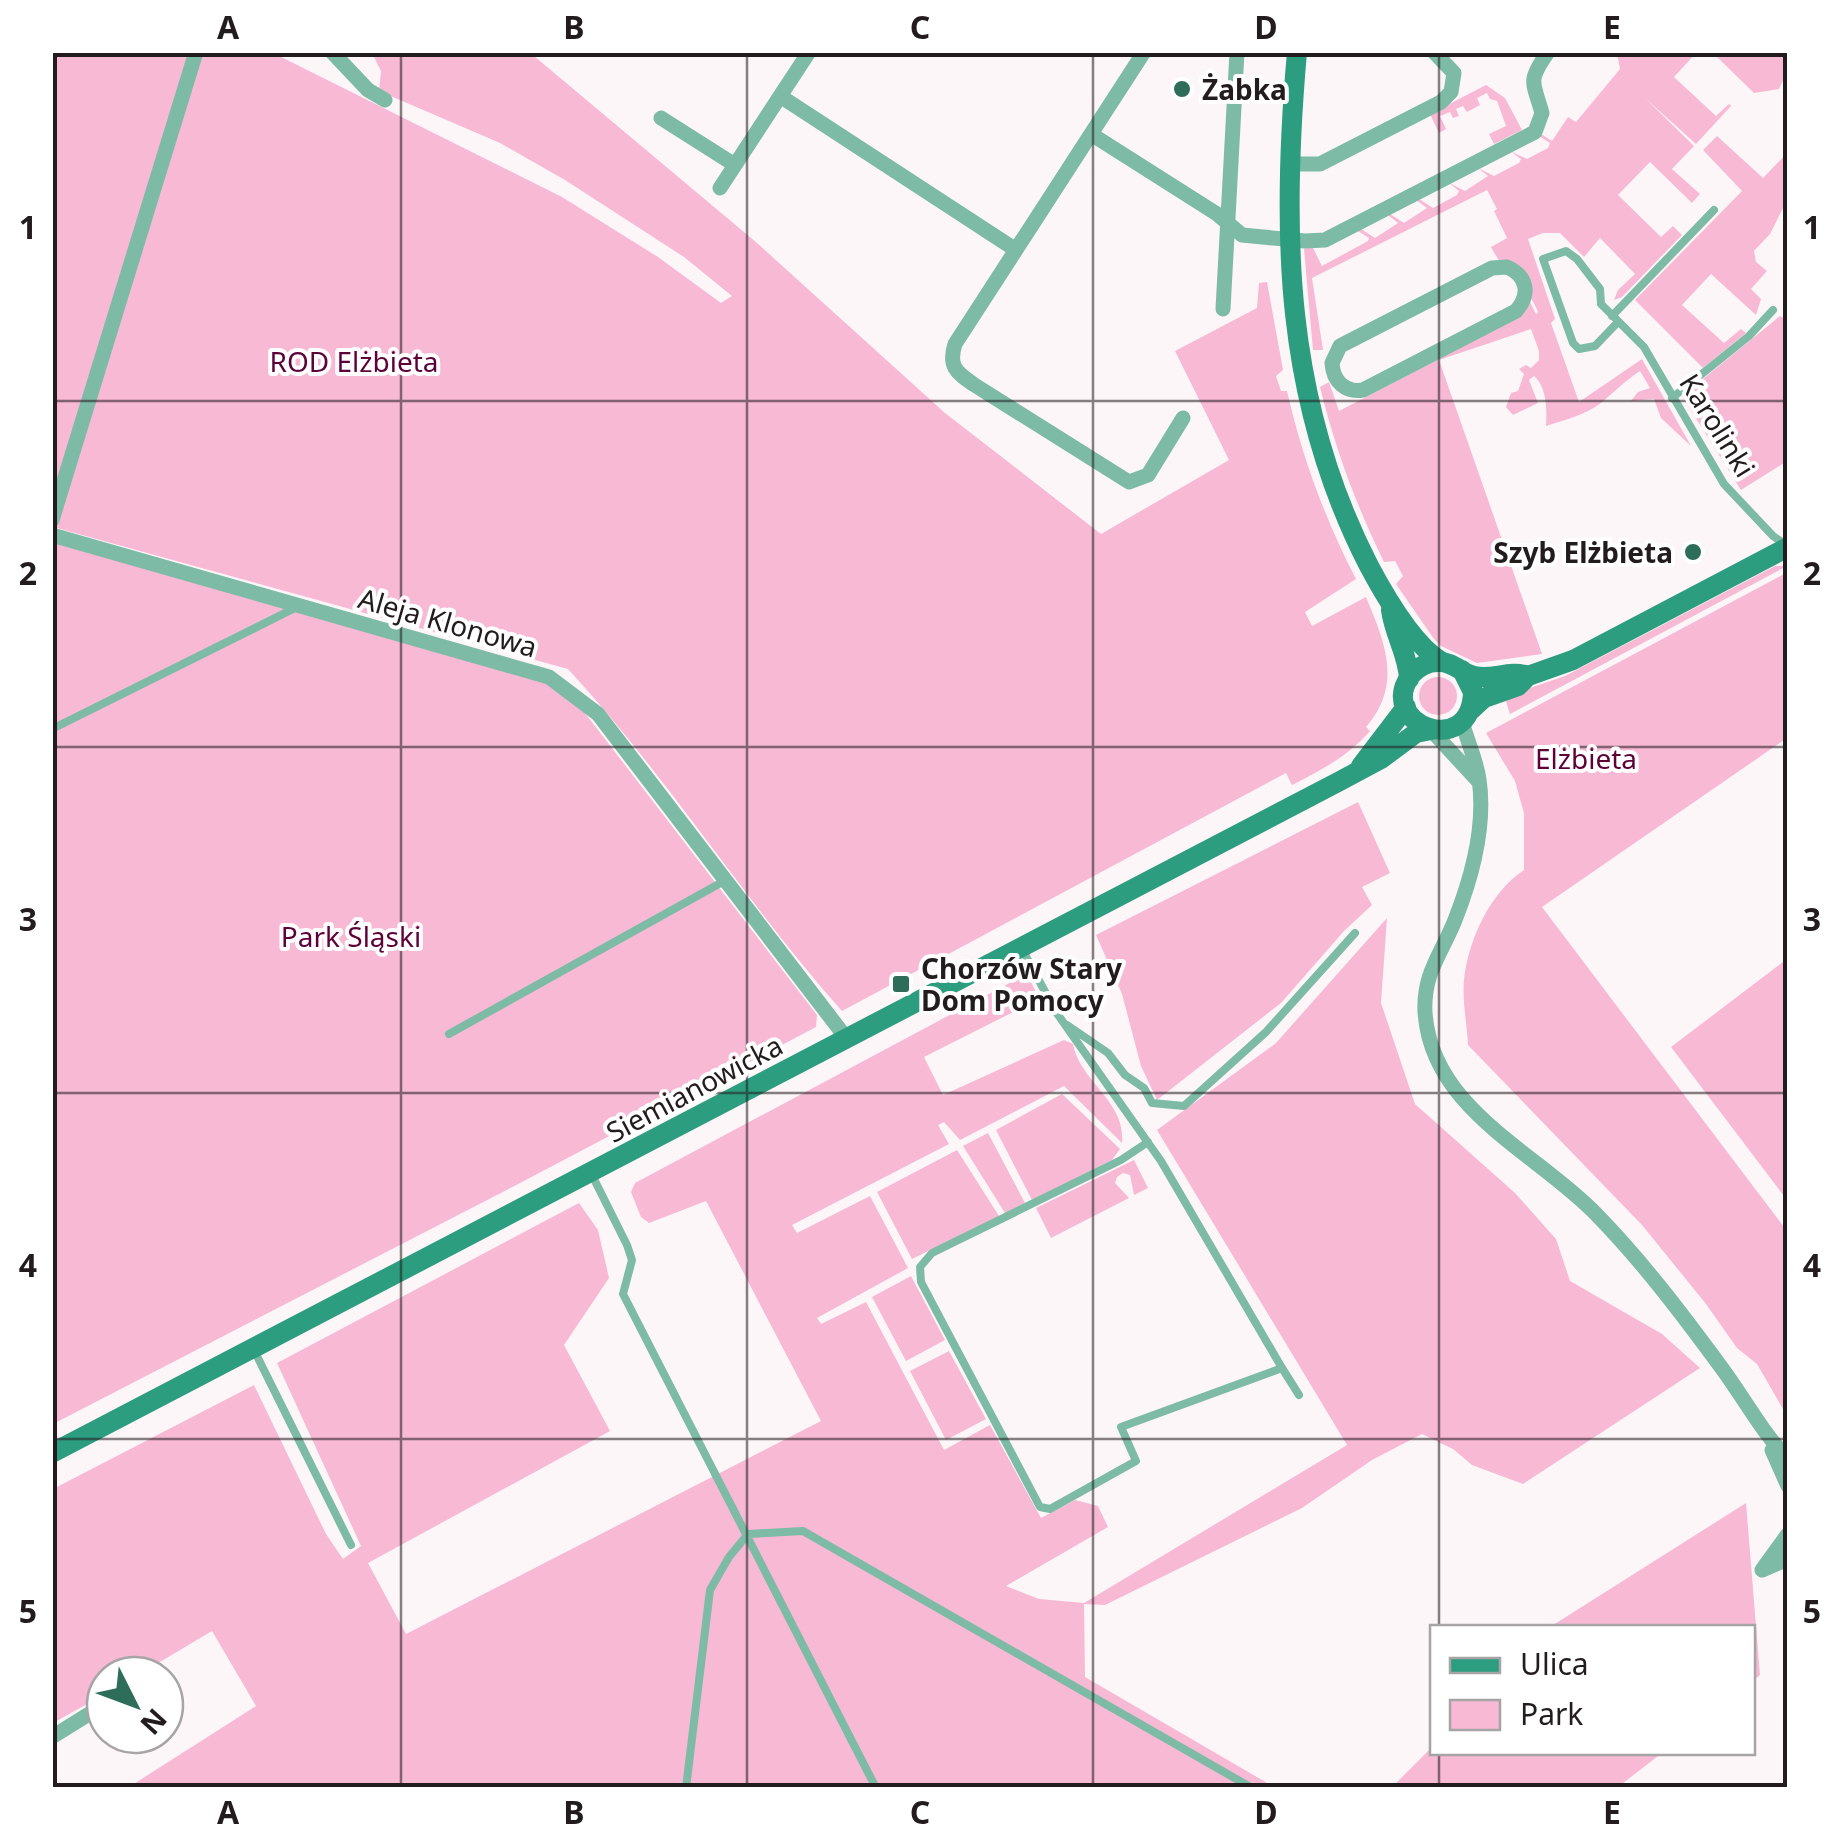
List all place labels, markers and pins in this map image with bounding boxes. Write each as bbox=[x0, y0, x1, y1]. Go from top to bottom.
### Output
place label: Żabka bbox=[1202, 70, 1287, 108]
marker: Żabka bbox=[1171, 78, 1193, 100]
place label: Szyb Elżbieta bbox=[1493, 533, 1673, 571]
marker: Szyb Elżbieta bbox=[1682, 541, 1704, 563]
place label: Chorzów Stary Dom Pomocy bbox=[921, 949, 1122, 1019]
marker: Chorzów Stary Dom Pomocy bbox=[890, 973, 912, 995]

